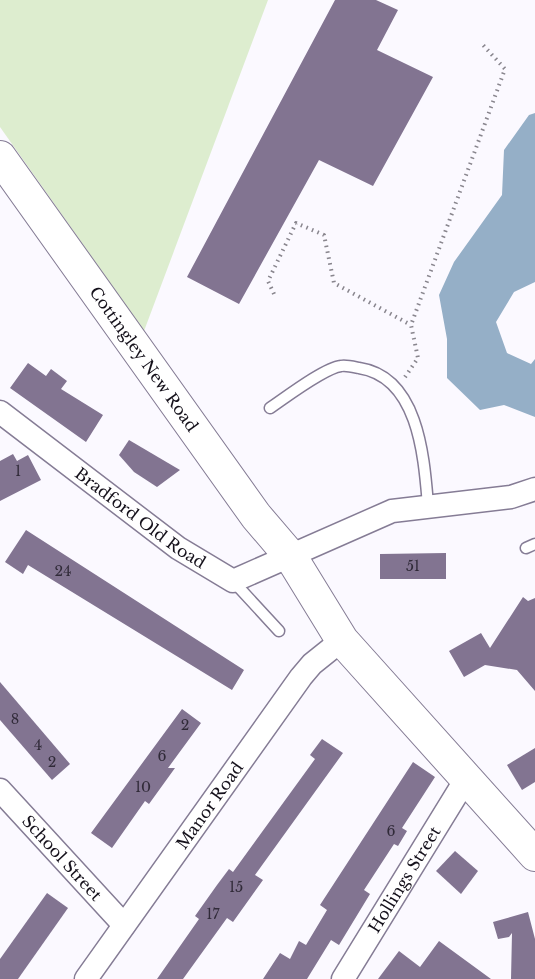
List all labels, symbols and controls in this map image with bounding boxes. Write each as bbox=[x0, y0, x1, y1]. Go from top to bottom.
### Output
street label: Cottingley New Road bbox=[86, 283, 203, 435]
house number: 1 bbox=[15, 462, 21, 480]
street label: Bradford Old Road bbox=[71, 463, 210, 572]
house number: 51 bbox=[406, 557, 420, 575]
house number: 24 bbox=[55, 562, 71, 580]
house number: 8 bbox=[11, 710, 19, 728]
house number: 2 bbox=[181, 716, 189, 734]
house number: 4 bbox=[34, 736, 42, 754]
house number: 6 bbox=[157, 747, 167, 765]
house number: 2 bbox=[48, 753, 56, 771]
street label: Manor Road bbox=[172, 758, 247, 853]
house number: 10 bbox=[135, 778, 151, 796]
street label: School Street bbox=[18, 811, 106, 905]
street label: Hollings Street bbox=[364, 822, 445, 936]
house number: 6 bbox=[386, 822, 396, 840]
house number: 15 bbox=[229, 878, 243, 896]
house number: 17 bbox=[206, 905, 221, 923]

